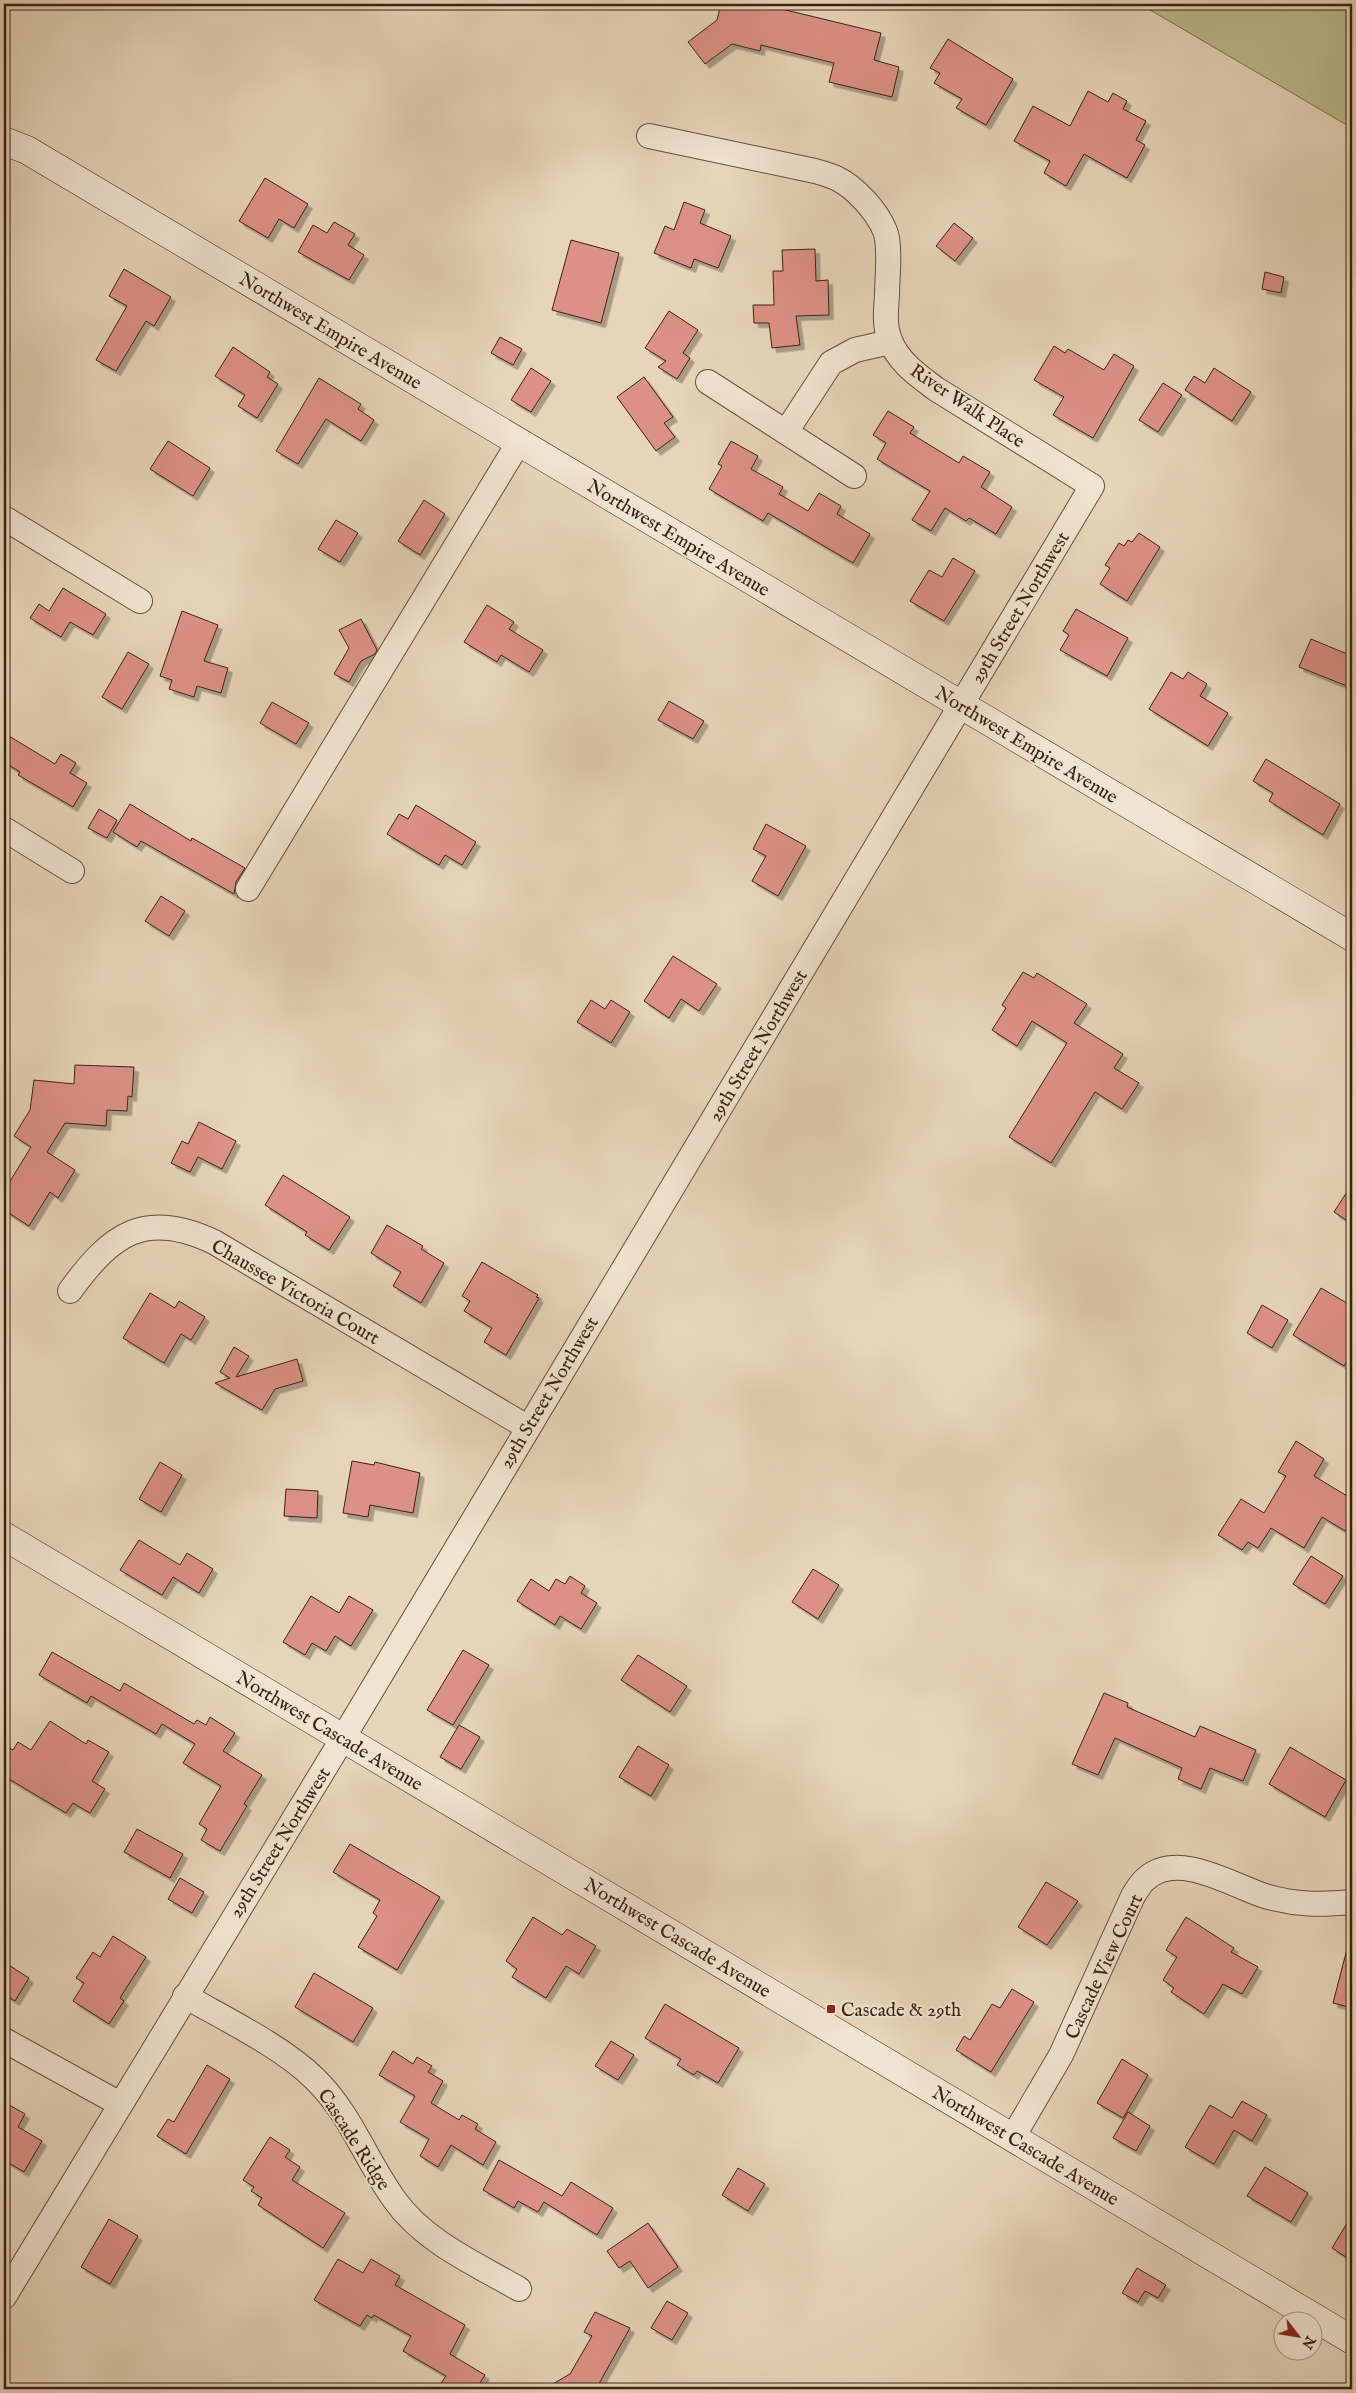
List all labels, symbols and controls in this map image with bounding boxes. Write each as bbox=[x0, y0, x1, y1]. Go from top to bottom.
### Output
street label: Northwest Empire Avenue bbox=[234, 268, 426, 396]
street label: River Walk Place bbox=[905, 359, 1029, 454]
street label: Northwest Empire Avenue bbox=[582, 475, 774, 603]
street label: 29th Street Northwest bbox=[966, 527, 1076, 688]
street label: Northwest Empire Avenue bbox=[930, 682, 1122, 810]
street label: 29th Street Northwest bbox=[704, 965, 814, 1126]
street label: Chaussee Victoria Court bbox=[207, 1235, 384, 1351]
street label: 29th Street Northwest bbox=[495, 1312, 605, 1473]
street label: Northwest Cascade Avenue bbox=[231, 1666, 427, 1797]
street label: 29th Street Northwest bbox=[225, 1763, 337, 1923]
street label: Northwest Cascade Avenue bbox=[579, 1873, 775, 2004]
street label: Cascade View Court bbox=[1061, 1890, 1149, 2043]
place label: Cascade & 29th bbox=[841, 1999, 961, 2023]
marker: Cascade & 29th bbox=[825, 2003, 837, 2015]
street label: Northwest Cascade Avenue bbox=[927, 2081, 1123, 2212]
street label: Cascade Ridge bbox=[312, 2085, 395, 2196]
north arrow bbox=[1274, 2310, 1324, 2360]
text: N bbox=[1297, 2331, 1320, 2352]

